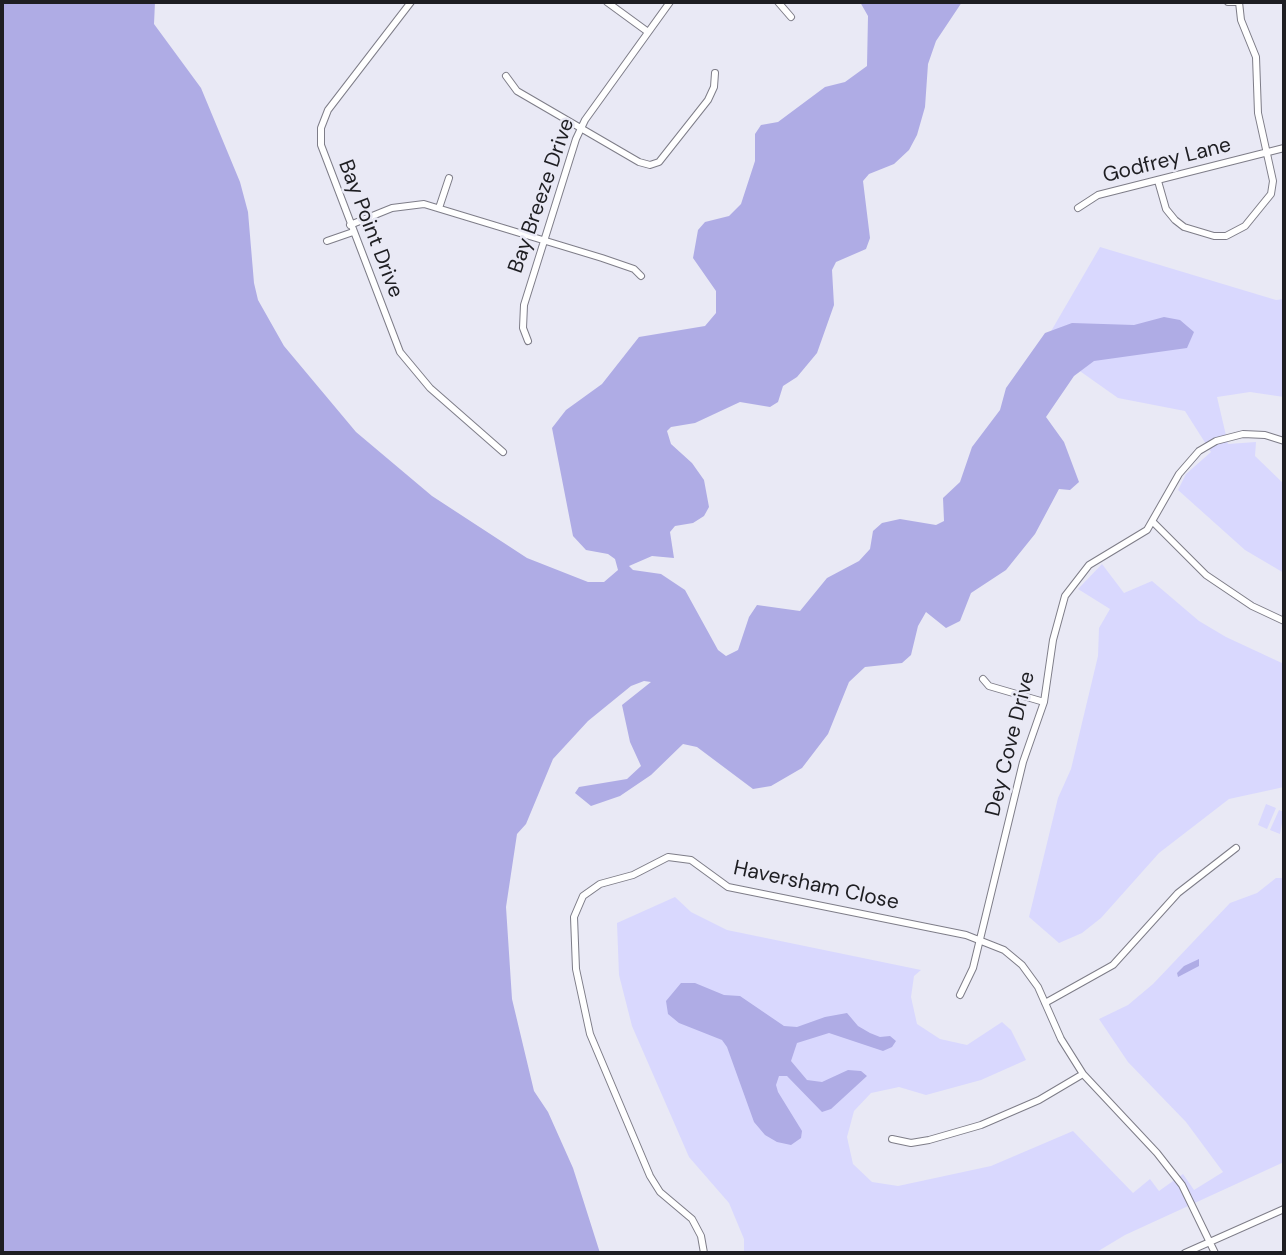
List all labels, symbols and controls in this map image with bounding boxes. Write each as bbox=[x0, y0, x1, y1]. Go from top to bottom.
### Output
street label: Bay Breeze Drive bbox=[504, 115, 580, 277]
street label: Godfrey Lane bbox=[1100, 133, 1234, 189]
street label: Bay Point Drive bbox=[332, 156, 408, 302]
street label: Dey Cove Drive bbox=[981, 669, 1041, 819]
street label: Haversham Close bbox=[731, 856, 901, 916]

